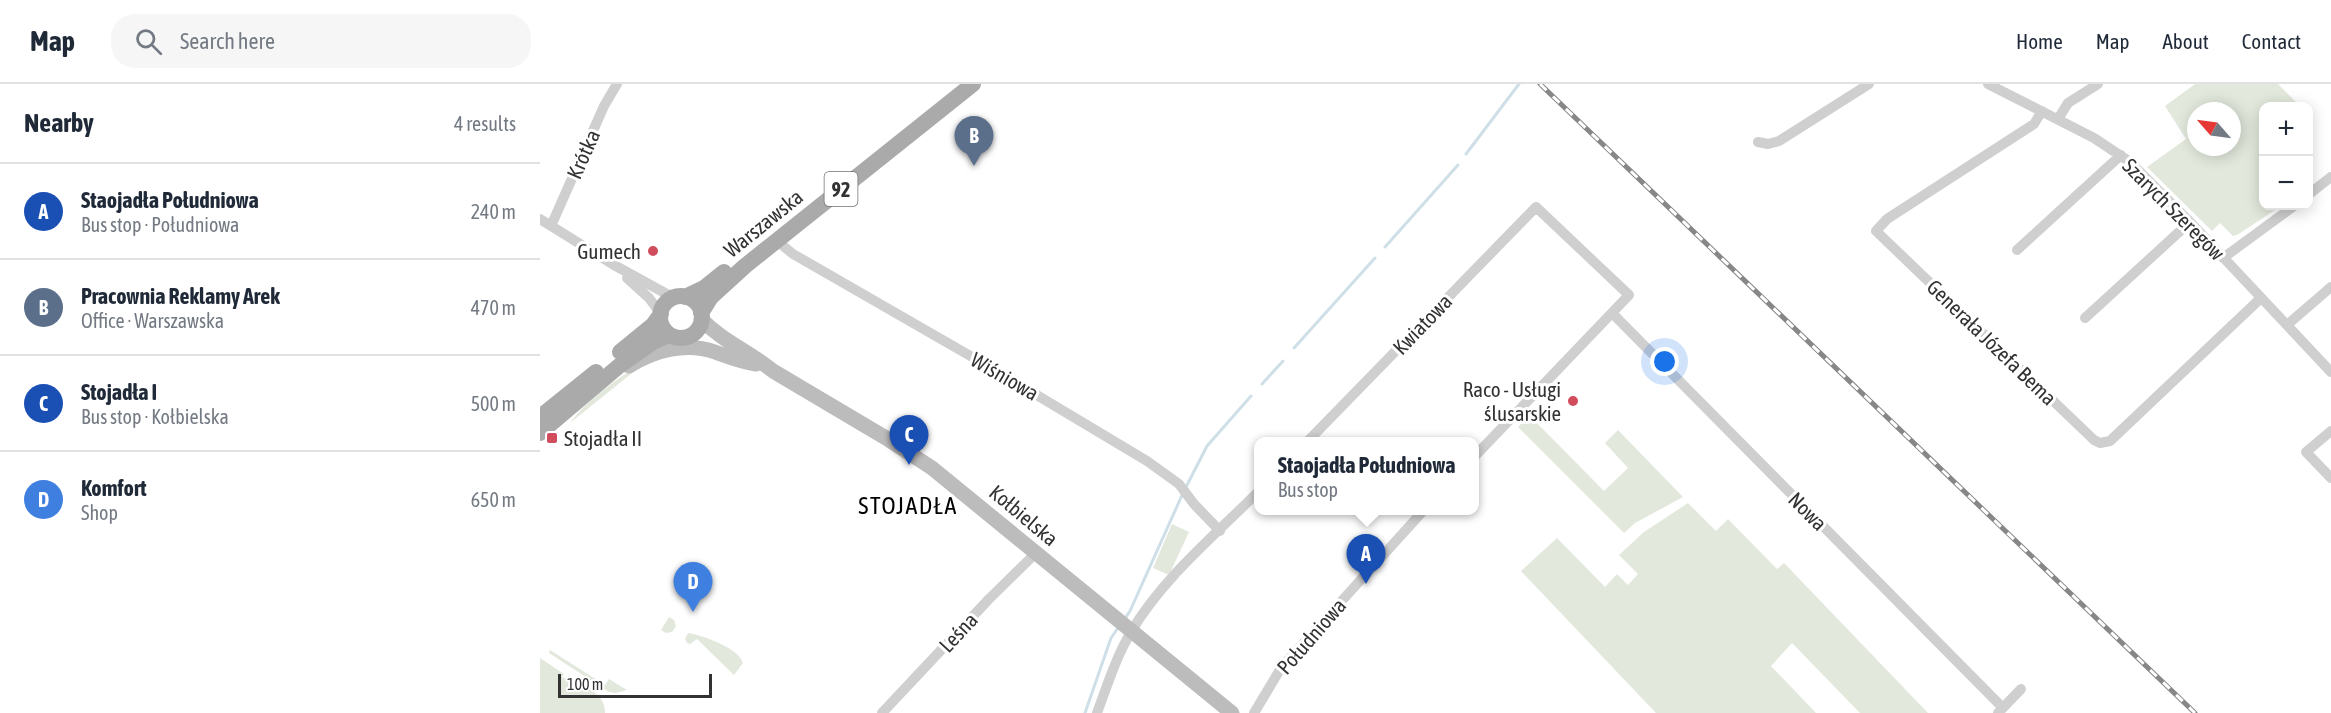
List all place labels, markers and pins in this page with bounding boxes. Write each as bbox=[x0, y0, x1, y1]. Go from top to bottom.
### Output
pin: B bbox=[954, 116, 994, 166]
place label: Gumech bbox=[577, 239, 641, 263]
marker: Gumech bbox=[646, 244, 660, 258]
place label: Raco - Usługi ślusarskie bbox=[1463, 377, 1561, 425]
marker: Raco - Usługi ślusarskie bbox=[1566, 394, 1580, 408]
pin: C bbox=[890, 416, 928, 465]
place label: Stojadła II bbox=[564, 426, 642, 450]
marker: Stojadła II bbox=[545, 431, 559, 445]
pin: A bbox=[1346, 534, 1386, 584]
pin: D bbox=[674, 562, 712, 612]

